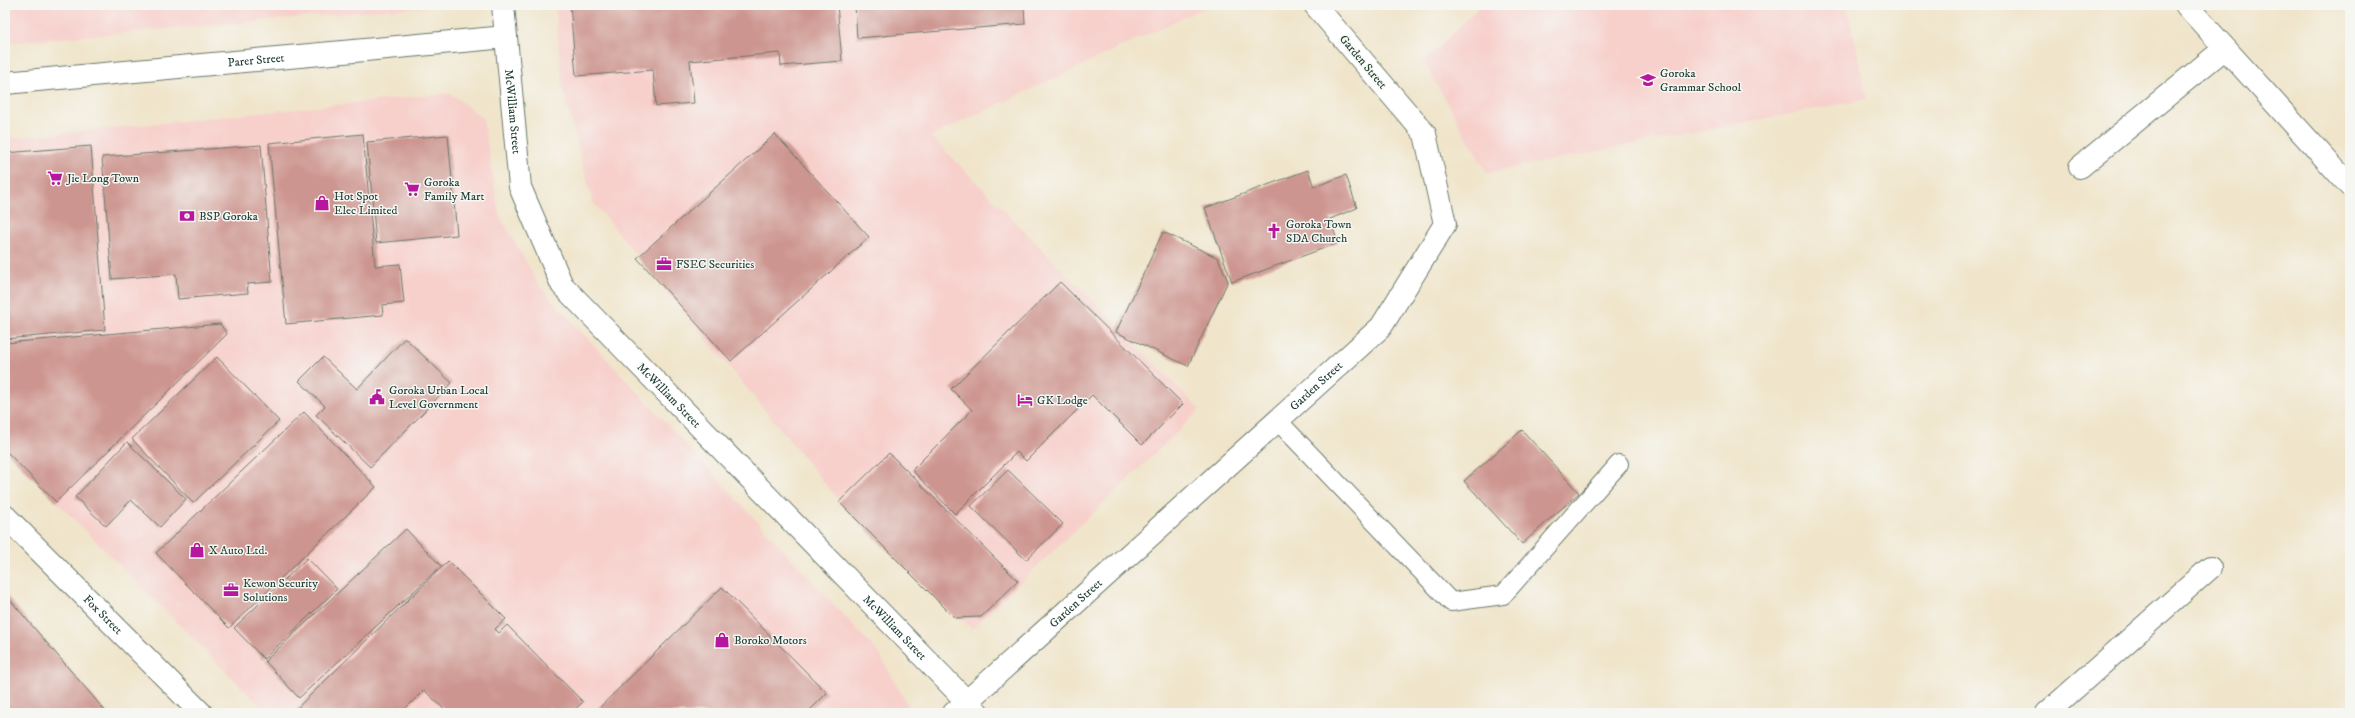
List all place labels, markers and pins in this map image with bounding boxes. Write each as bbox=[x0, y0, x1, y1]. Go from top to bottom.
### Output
place label: Goroka Grammar School bbox=[1660, 66, 1741, 95]
school or university icon: Goroka Grammar School bbox=[1639, 71, 1657, 89]
supermarket icon: Jie Long Town bbox=[46, 169, 64, 187]
place label: Jie Long Town bbox=[66, 171, 140, 186]
place label: Goroka Family Mart bbox=[424, 175, 484, 204]
supermarket icon: Goroka Family Mart bbox=[403, 180, 421, 198]
place label: Hot Spot Elec Limited bbox=[334, 189, 397, 218]
shop icon: Hot Spot Elec Limited bbox=[313, 194, 331, 212]
bank icon: BSP Goroka bbox=[178, 207, 196, 225]
place label: BSP Goroka bbox=[199, 209, 259, 224]
place label: Goroka Town SDA Church bbox=[1286, 217, 1352, 246]
church icon: Goroka Town SDA Church bbox=[1265, 222, 1283, 240]
office icon: FSEC Securities bbox=[655, 255, 673, 273]
place label: FSEC Securities bbox=[676, 257, 754, 272]
place label: Goroka Urban Local Level Government bbox=[389, 383, 489, 412]
public building icon: Goroka Urban Local Level Government bbox=[368, 388, 386, 406]
hotel icon: GK Lodge bbox=[1016, 391, 1034, 409]
place label: GK Lodge bbox=[1037, 393, 1088, 408]
shop icon: X Auto Ltd. bbox=[188, 541, 206, 559]
place label: X Auto Ltd. bbox=[209, 543, 268, 558]
place label: Kewon Security Solutions bbox=[243, 576, 318, 605]
office icon: Kewon Security Solutions bbox=[222, 581, 240, 599]
shop icon: Boroko Motors bbox=[713, 631, 731, 649]
place label: Boroko Motors bbox=[734, 633, 807, 648]

